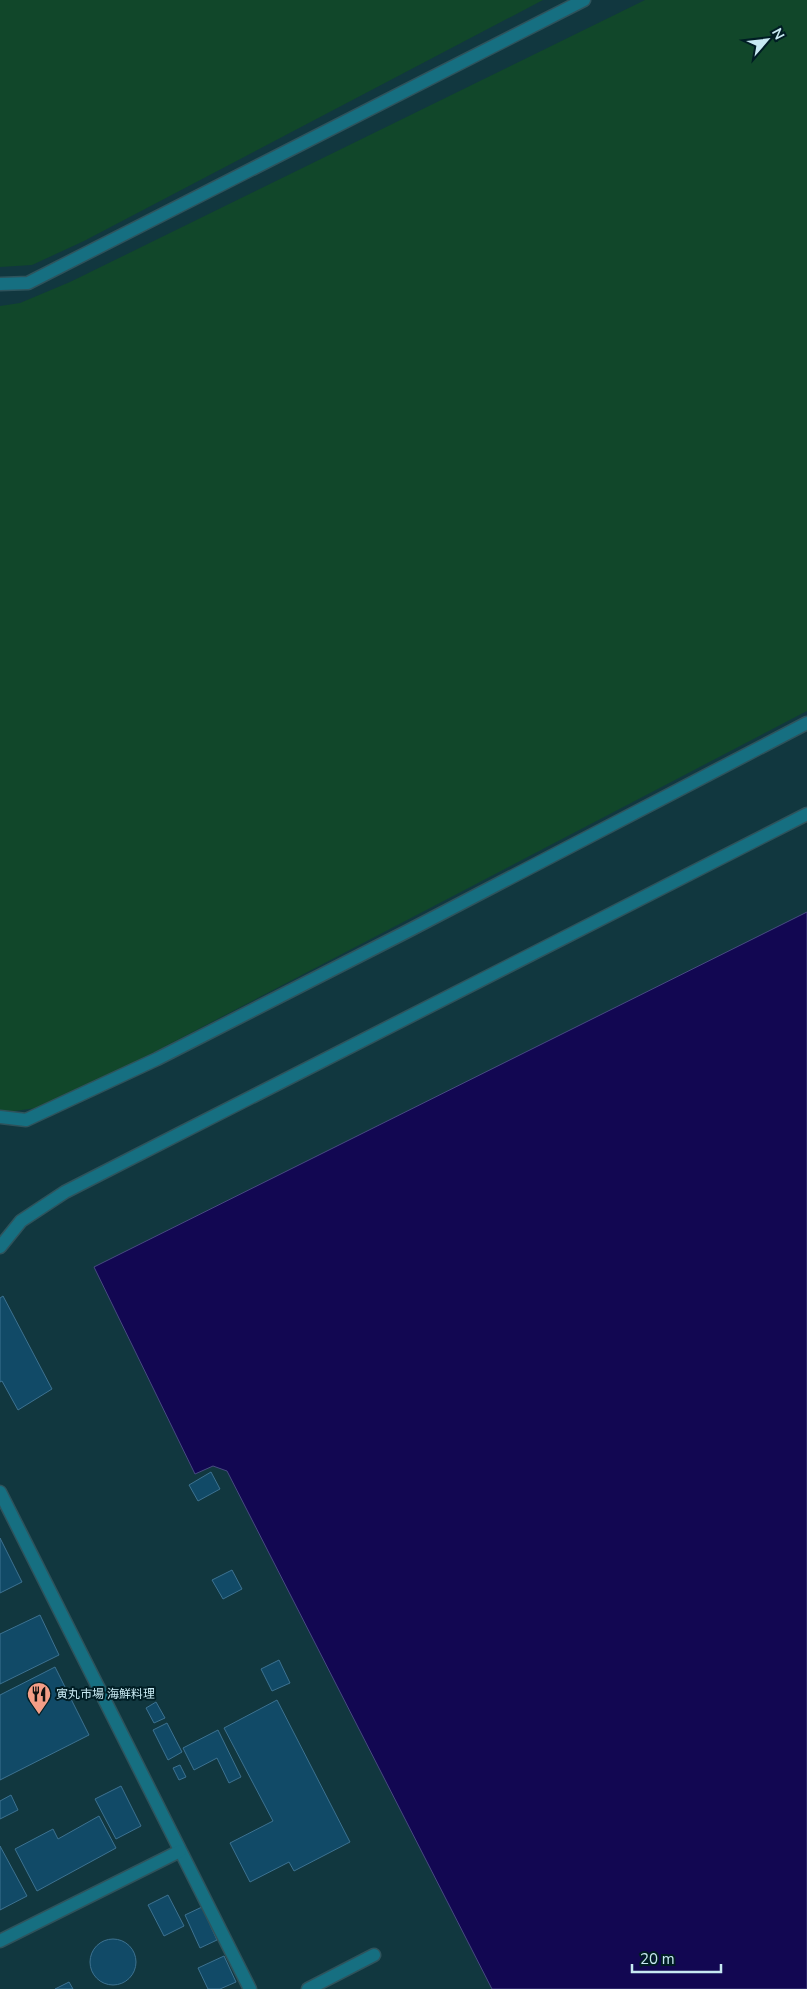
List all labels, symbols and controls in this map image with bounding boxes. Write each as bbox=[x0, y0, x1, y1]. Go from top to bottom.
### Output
north arrow bbox=[742, 15, 792, 65]
text: N bbox=[767, 25, 789, 43]
restaurant icon: 寅丸市場 海鮮料理 bbox=[26, 1681, 52, 1715]
place label: 寅丸市場 海鮮料理 bbox=[56, 1686, 155, 1702]
scale bar bbox=[632, 1942, 721, 1974]
text: 20 m bbox=[640, 1949, 675, 1969]

